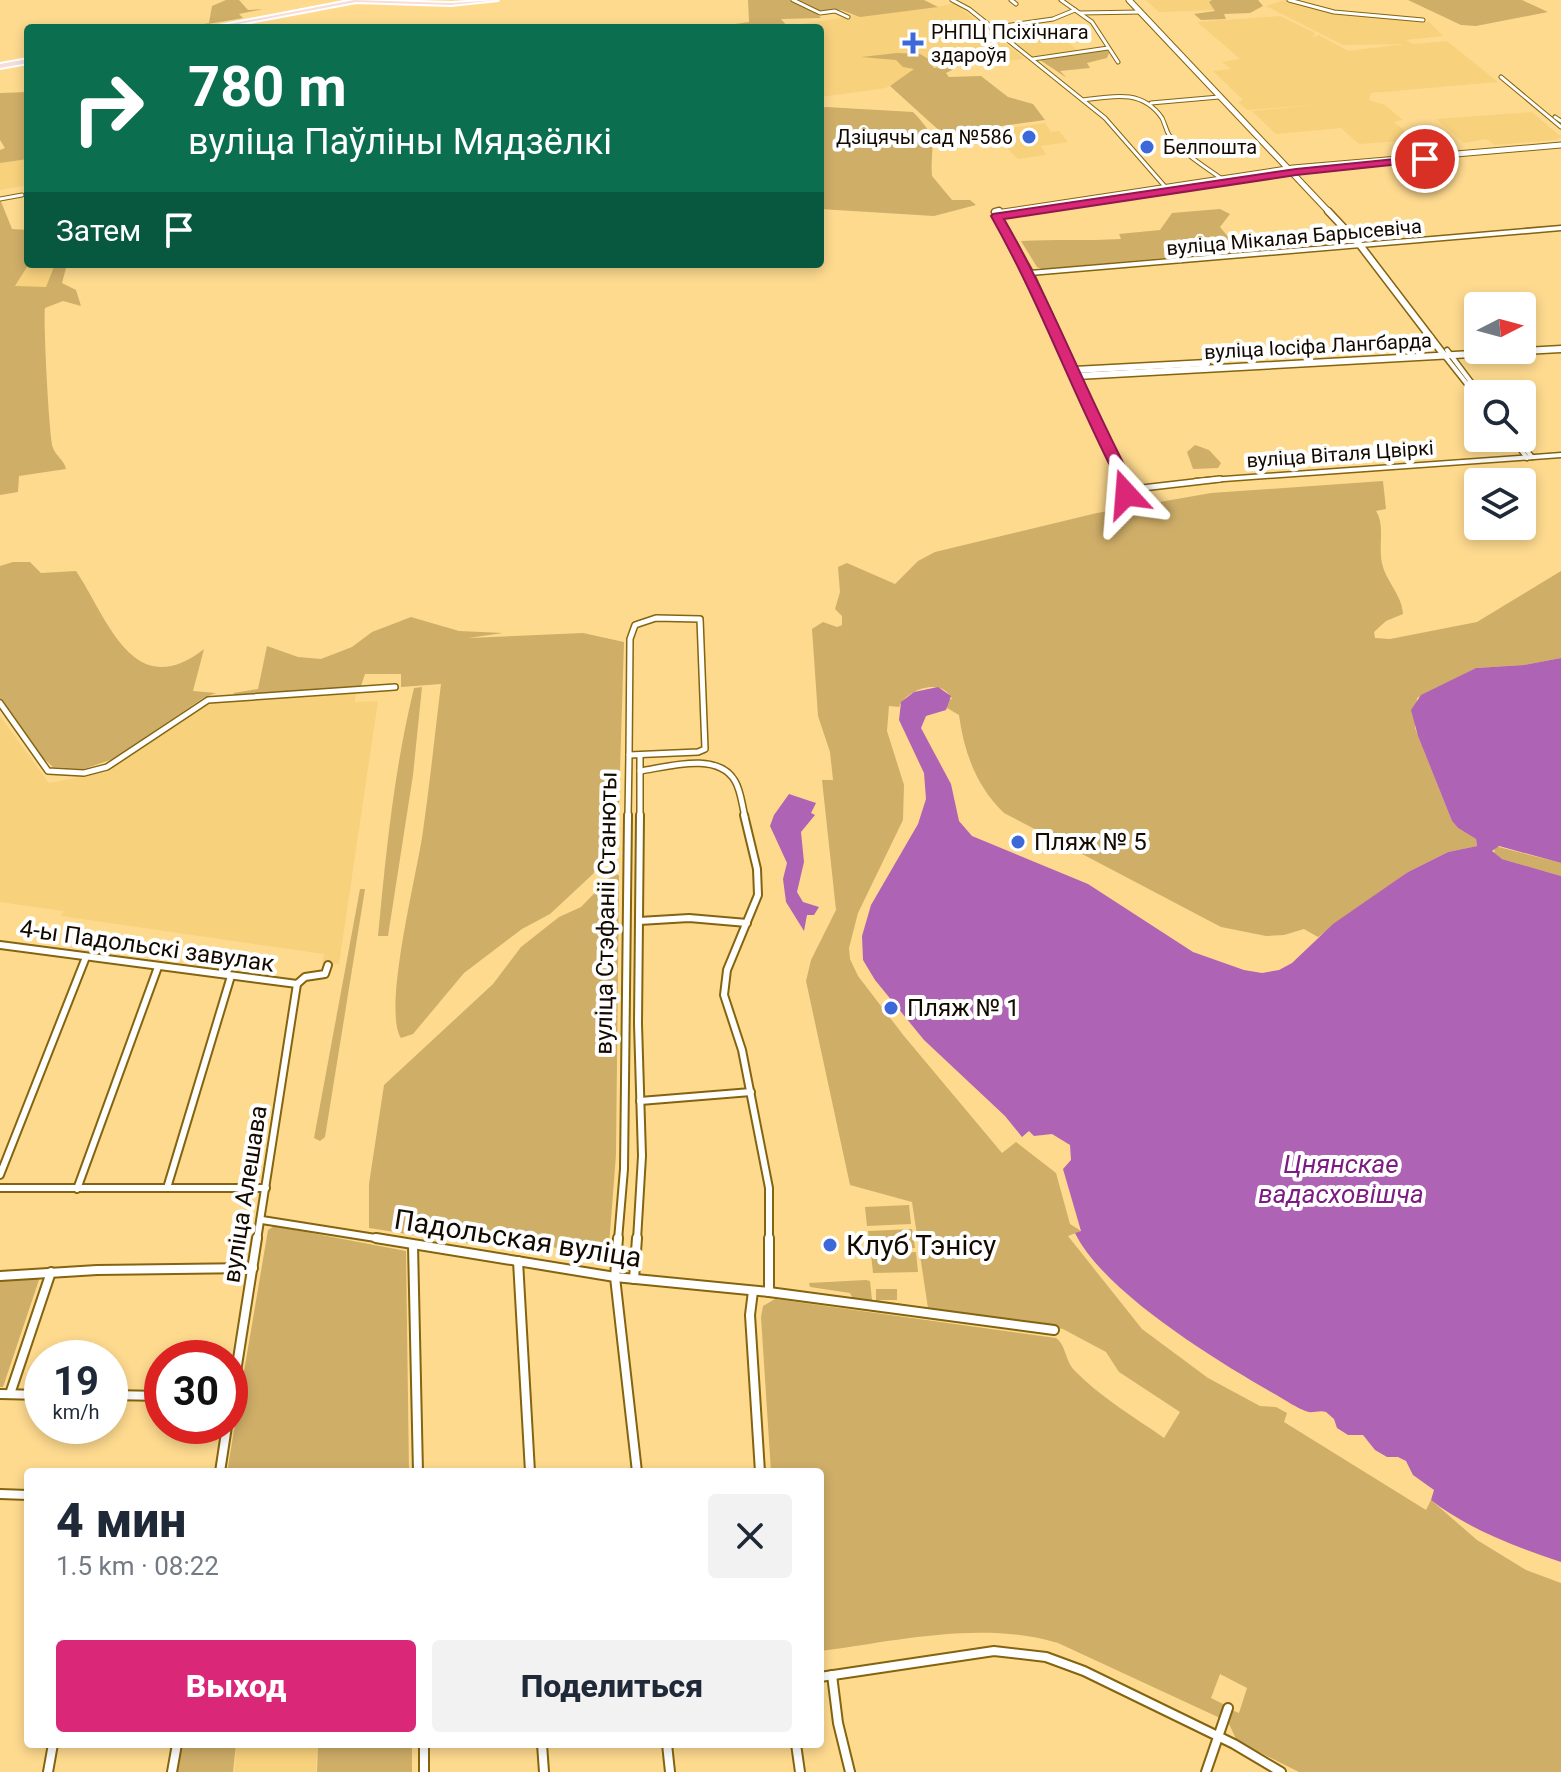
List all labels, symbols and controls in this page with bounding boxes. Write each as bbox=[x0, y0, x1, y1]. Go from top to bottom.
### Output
place label: РНПЦ Псіхічнага здароўя bbox=[931, 20, 1089, 67]
marker: РНПЦ Псіхічнага здароўя bbox=[902, 32, 924, 54]
text: 780 m bbox=[188, 54, 347, 120]
icon: right bbox=[56, 56, 160, 160]
text: вуліца Паўліны Мядзёлкі bbox=[188, 121, 612, 163]
place label: Дзіцячы сад №586 bbox=[836, 125, 1013, 149]
pin bbox=[1391, 125, 1459, 193]
marker: Дзіцячы сад №586 bbox=[1020, 128, 1038, 146]
place label: Белпошта bbox=[1163, 135, 1257, 159]
icon: arrive bbox=[1403, 137, 1447, 181]
marker: Белпошта bbox=[1138, 138, 1156, 156]
icon: arrive bbox=[157, 208, 201, 252]
text: Затем bbox=[56, 213, 141, 248]
street label: вуліца Мікалая Барысевіча bbox=[1165, 214, 1423, 260]
north arrow bbox=[1464, 292, 1536, 364]
map controls bbox=[1464, 292, 1536, 540]
street label: вуліца Іосіфа Лангбарда bbox=[1204, 328, 1432, 364]
button: search bbox=[1464, 380, 1536, 452]
street label: вуліца Віталя Цвіркі bbox=[1246, 435, 1434, 473]
position arrow bbox=[1084, 452, 1168, 536]
button: layers bbox=[1464, 468, 1536, 540]
street label: вуліца Стэфаніі Станюты bbox=[590, 771, 622, 1055]
place label: Пляж № 5 bbox=[1034, 828, 1147, 856]
marker: Пляж № 5 bbox=[1009, 833, 1027, 851]
street label: 4-ы Падольскі завулак bbox=[18, 914, 276, 978]
place label: Пляж № 1 bbox=[907, 994, 1020, 1022]
marker: Пляж № 1 bbox=[882, 999, 900, 1017]
street label: вуліца Алешава bbox=[217, 1103, 273, 1285]
water label: Цнянскае вадасховішча bbox=[1258, 1149, 1424, 1209]
street label: Падольская вуліца bbox=[392, 1203, 644, 1274]
place label: Клуб Тэнісу bbox=[846, 1229, 996, 1262]
marker: Клуб Тэнісу bbox=[821, 1236, 839, 1254]
speed limit sign: 30 bbox=[144, 1340, 248, 1444]
text: 19 bbox=[53, 1358, 99, 1405]
text: km/h bbox=[53, 1400, 99, 1424]
text: 4 мин bbox=[56, 1492, 186, 1549]
button: close bbox=[708, 1494, 792, 1578]
text: 1.5 km · 08:22 bbox=[56, 1551, 219, 1581]
button: Выход bbox=[56, 1640, 416, 1732]
button: Поделиться bbox=[432, 1640, 792, 1732]

